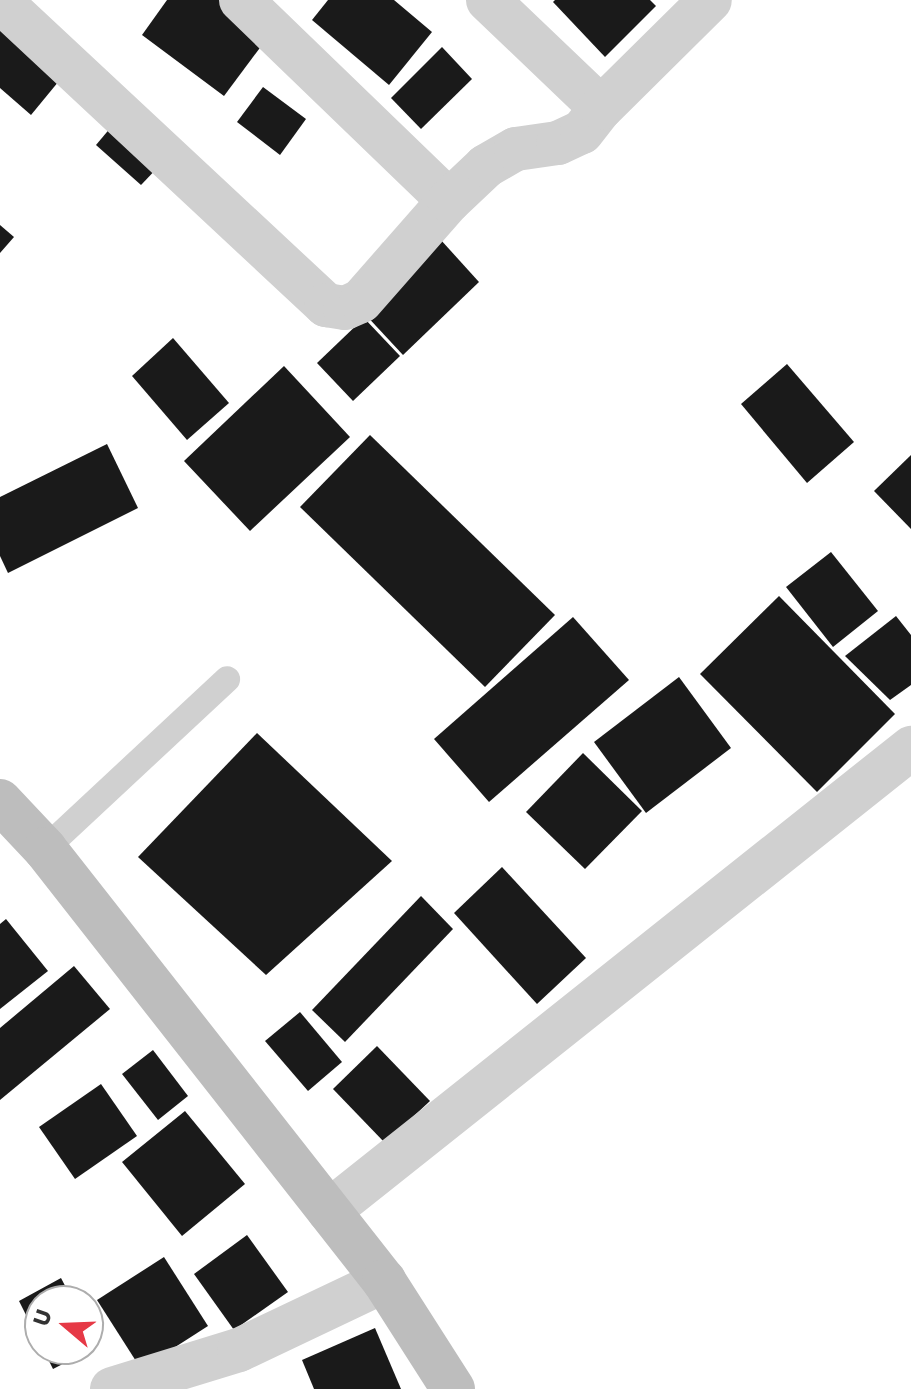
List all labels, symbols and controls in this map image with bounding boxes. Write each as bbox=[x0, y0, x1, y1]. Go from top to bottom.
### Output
north arrow bbox=[24, 1285, 104, 1365]
text: U bbox=[26, 1305, 60, 1330]

